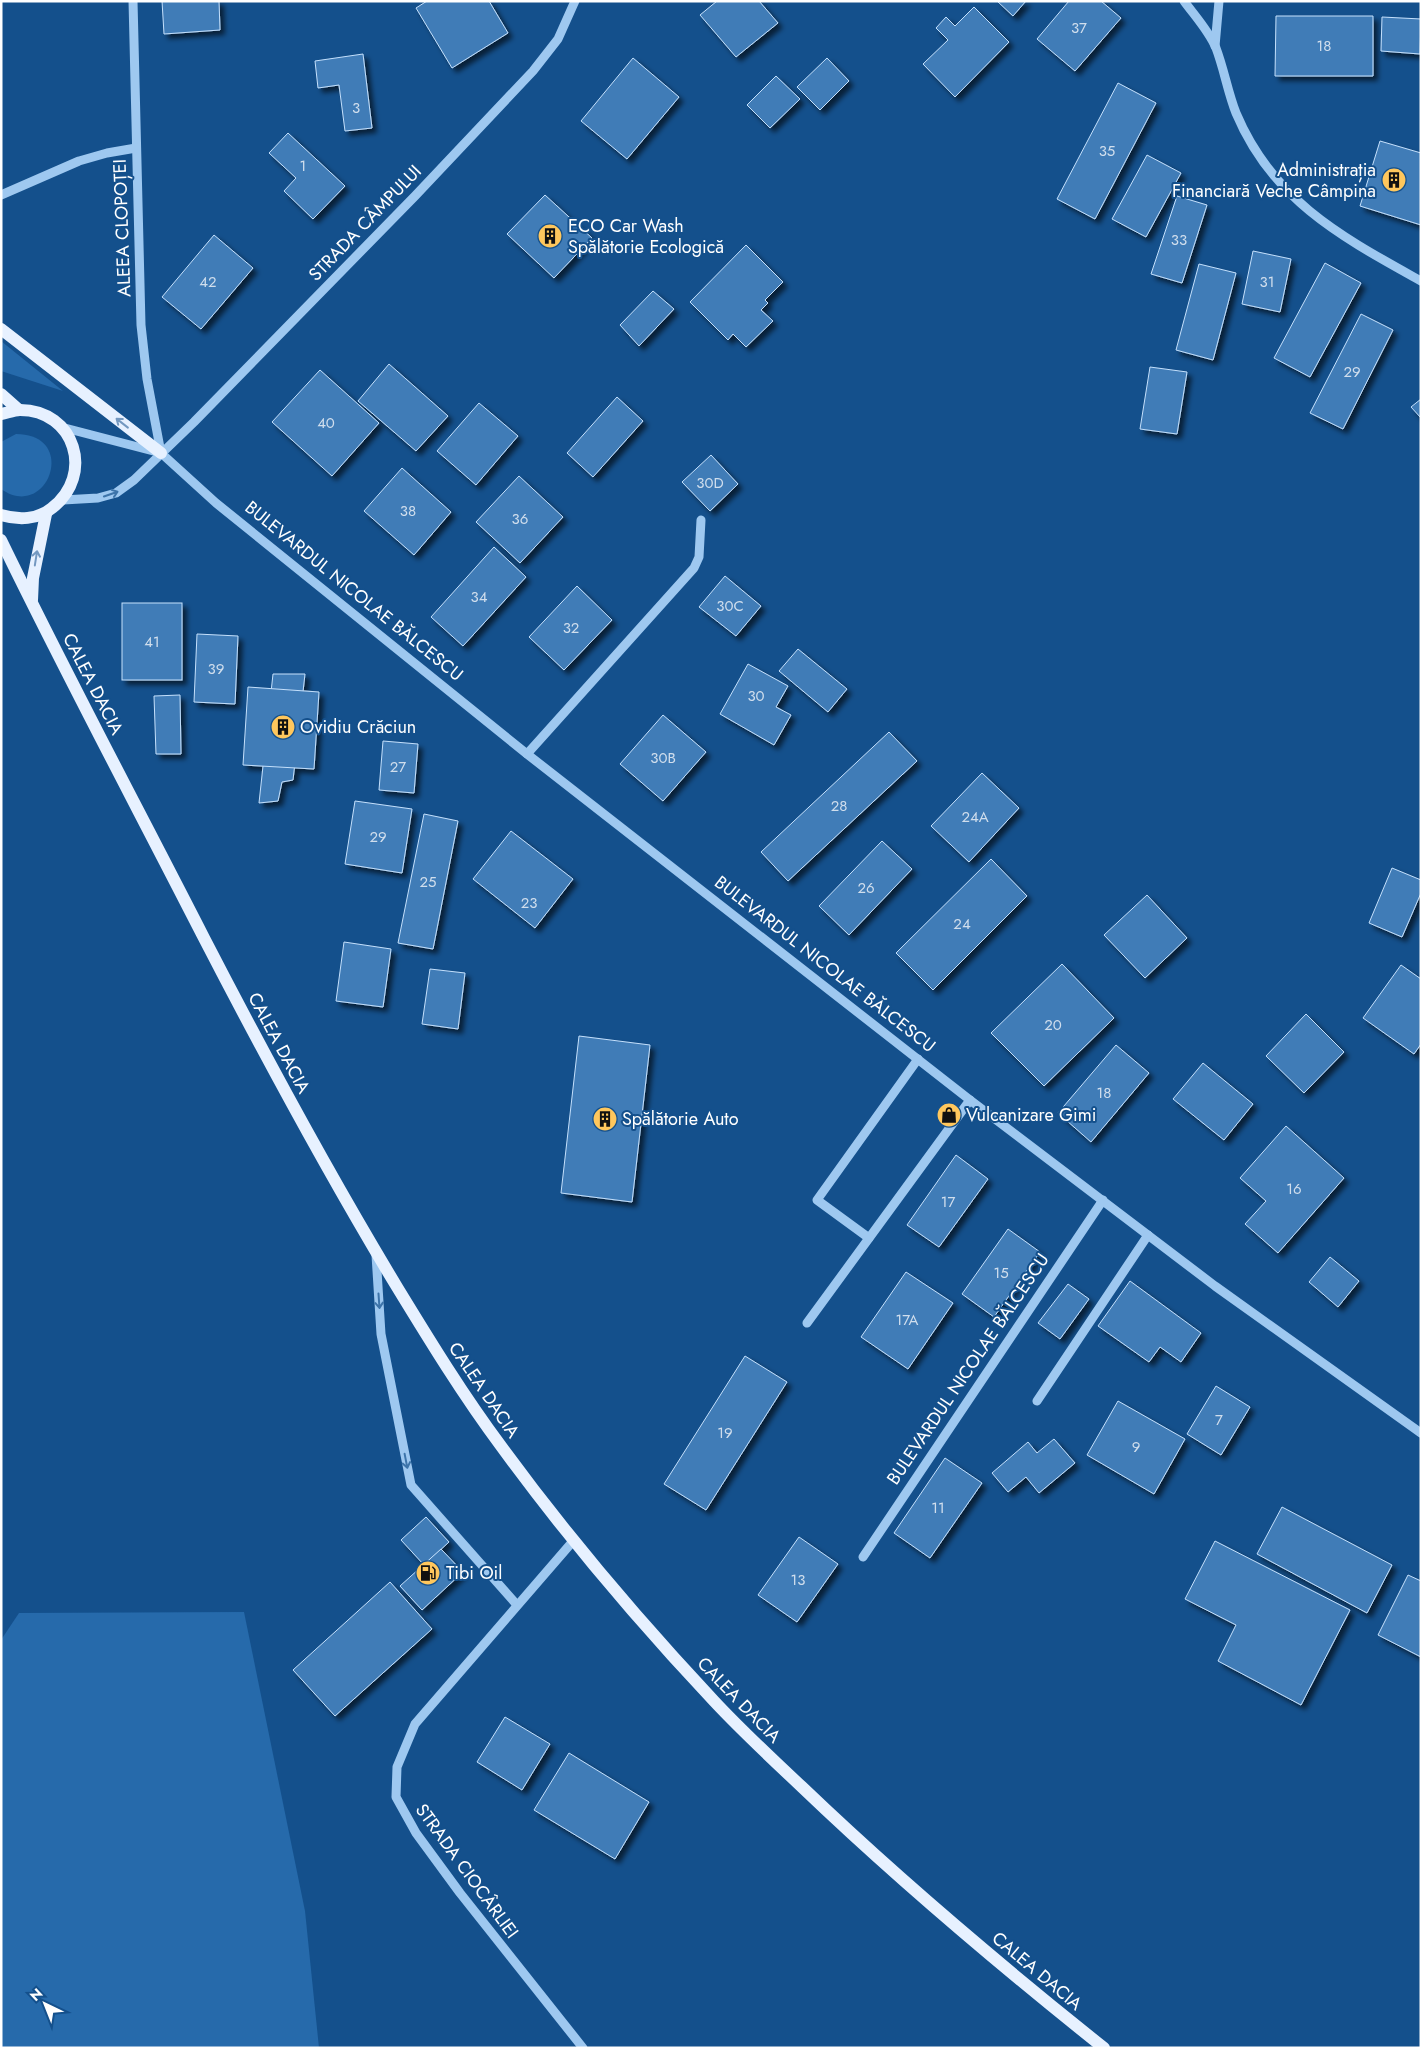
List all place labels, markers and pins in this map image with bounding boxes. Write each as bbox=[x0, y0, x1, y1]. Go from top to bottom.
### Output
place label: Administrația Financiară Veche Câmpina bbox=[1172, 157, 1376, 204]
building icon: Administrația Financiară Veche Câmpina bbox=[1381, 167, 1407, 193]
place label: ECO Car Wash Spălătorie Ecologică bbox=[568, 213, 724, 260]
building icon: ECO Car Wash Spălătorie Ecologică bbox=[537, 223, 563, 249]
building icon: Ovidiu Crăciun bbox=[270, 714, 296, 740]
place label: Ovidiu Crăciun bbox=[300, 714, 416, 740]
shop icon: Vulcanizare Gimi bbox=[936, 1102, 962, 1128]
place label: Vulcanizare Gimi bbox=[966, 1102, 1096, 1128]
building icon: Spălătorie Auto bbox=[592, 1106, 618, 1132]
place label: Spălătorie Auto bbox=[622, 1106, 739, 1132]
fuel station icon: Tibi Oil bbox=[415, 1560, 441, 1586]
place label: Tibi Oil bbox=[446, 1560, 502, 1586]

